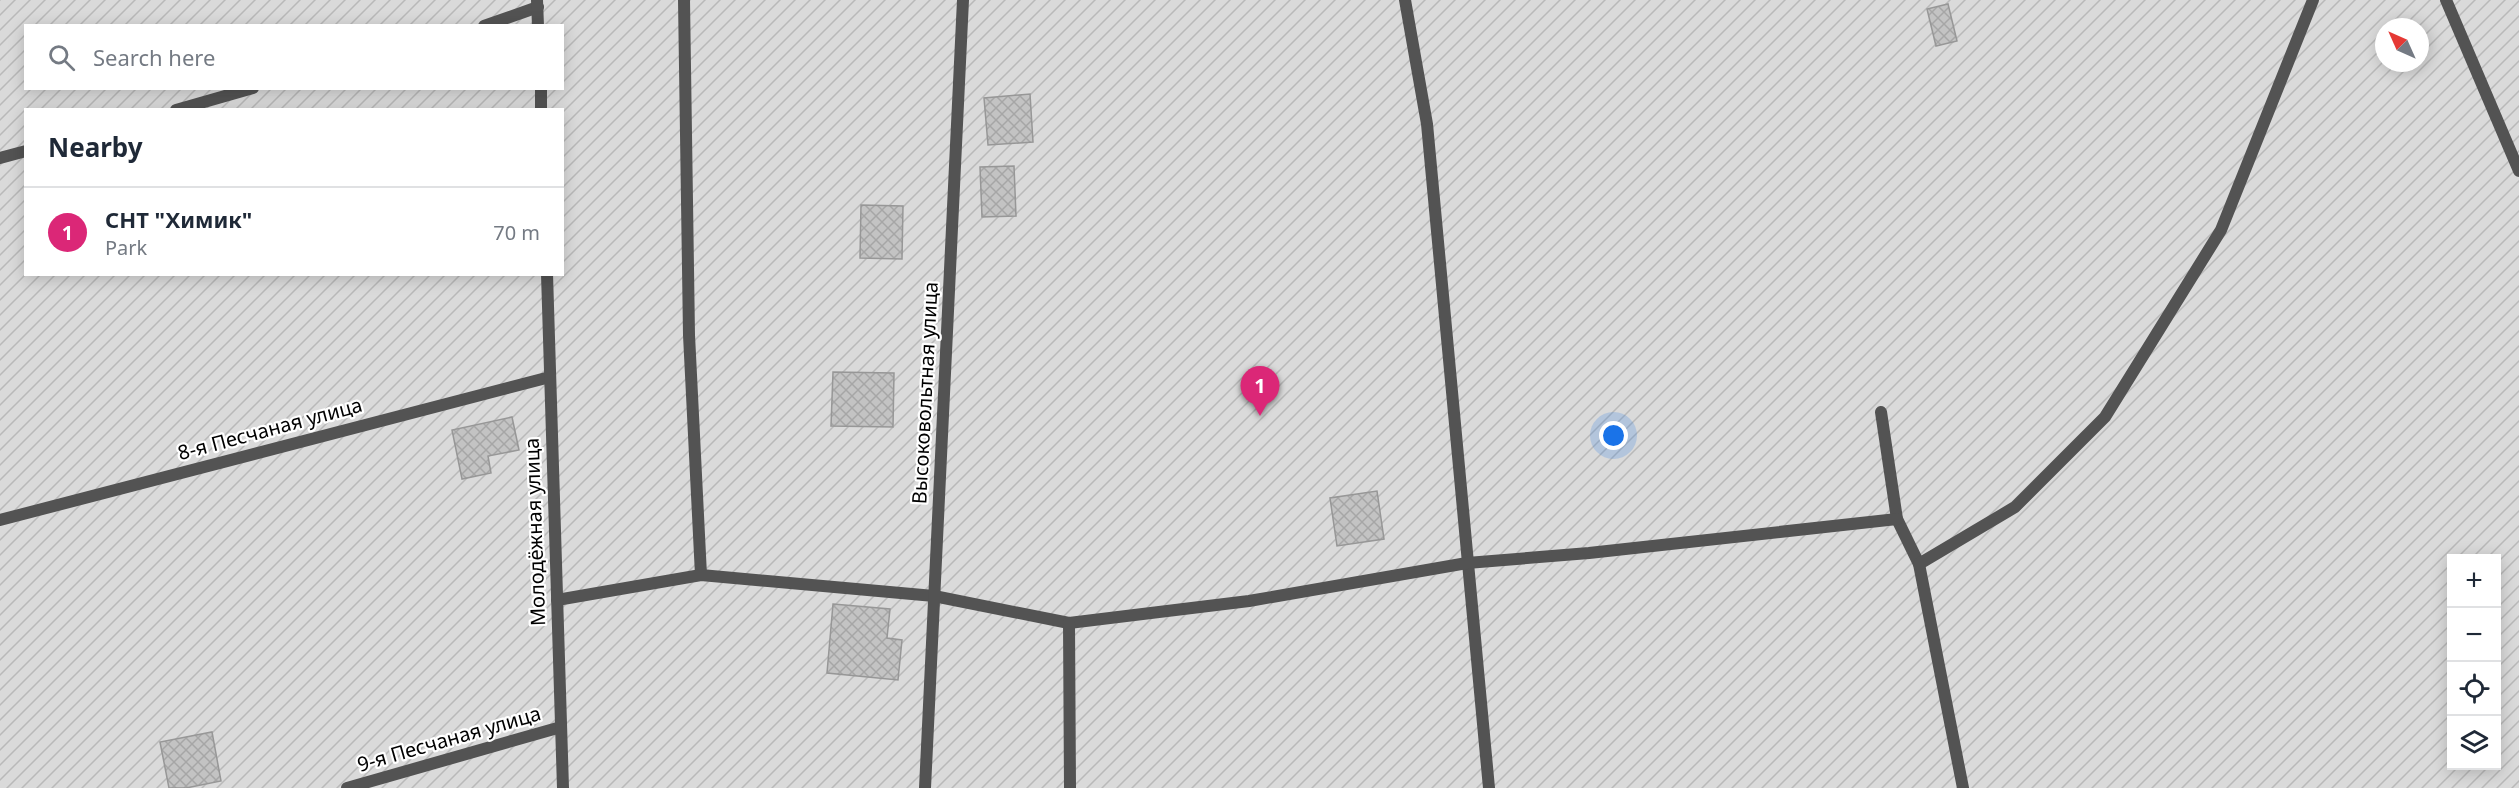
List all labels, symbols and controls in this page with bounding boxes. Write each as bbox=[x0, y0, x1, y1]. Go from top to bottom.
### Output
north arrow bbox=[2375, 18, 2429, 72]
search box bbox=[24, 24, 564, 90]
icon: search bbox=[45, 41, 78, 74]
text: Search here bbox=[93, 42, 215, 72]
text: Nearby bbox=[48, 129, 143, 165]
text: СНТ "Химик" bbox=[105, 204, 252, 234]
text: 1 bbox=[62, 219, 73, 246]
text: 70 m bbox=[493, 219, 540, 246]
text: Park bbox=[105, 234, 147, 261]
street label: Высоковольтная улица bbox=[905, 281, 944, 505]
pin: 1 bbox=[1240, 366, 1280, 416]
street label: 8-я Песчаная улица bbox=[175, 391, 365, 466]
your location bbox=[1599, 421, 1628, 450]
street label: Молодёжная улица bbox=[518, 437, 551, 627]
map controls bbox=[2447, 554, 2501, 770]
button: + bbox=[2447, 554, 2501, 608]
button: − bbox=[2447, 608, 2501, 662]
button: locate bbox=[2447, 662, 2501, 716]
street label: 9-я Песчаная улица bbox=[354, 699, 544, 778]
button: layers bbox=[2447, 716, 2501, 770]

